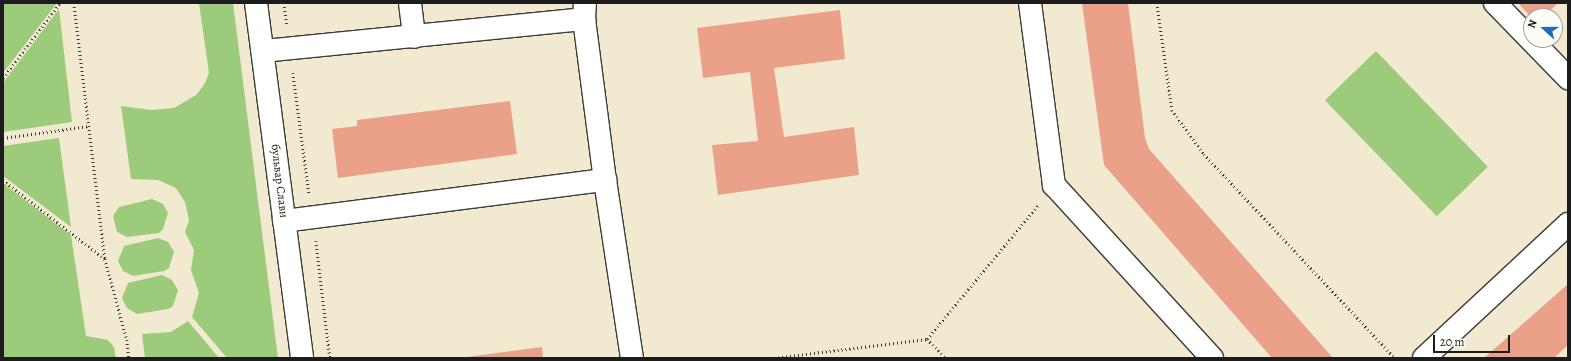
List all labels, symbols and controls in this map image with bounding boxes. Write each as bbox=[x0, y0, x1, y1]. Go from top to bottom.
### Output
north arrow bbox=[1523, 8, 1563, 48]
text: N bbox=[1524, 17, 1541, 30]
street label: бульвар Слави bbox=[267, 143, 291, 219]
scale bar bbox=[1435, 327, 1512, 353]
text: 20 m bbox=[1440, 334, 1464, 350]

